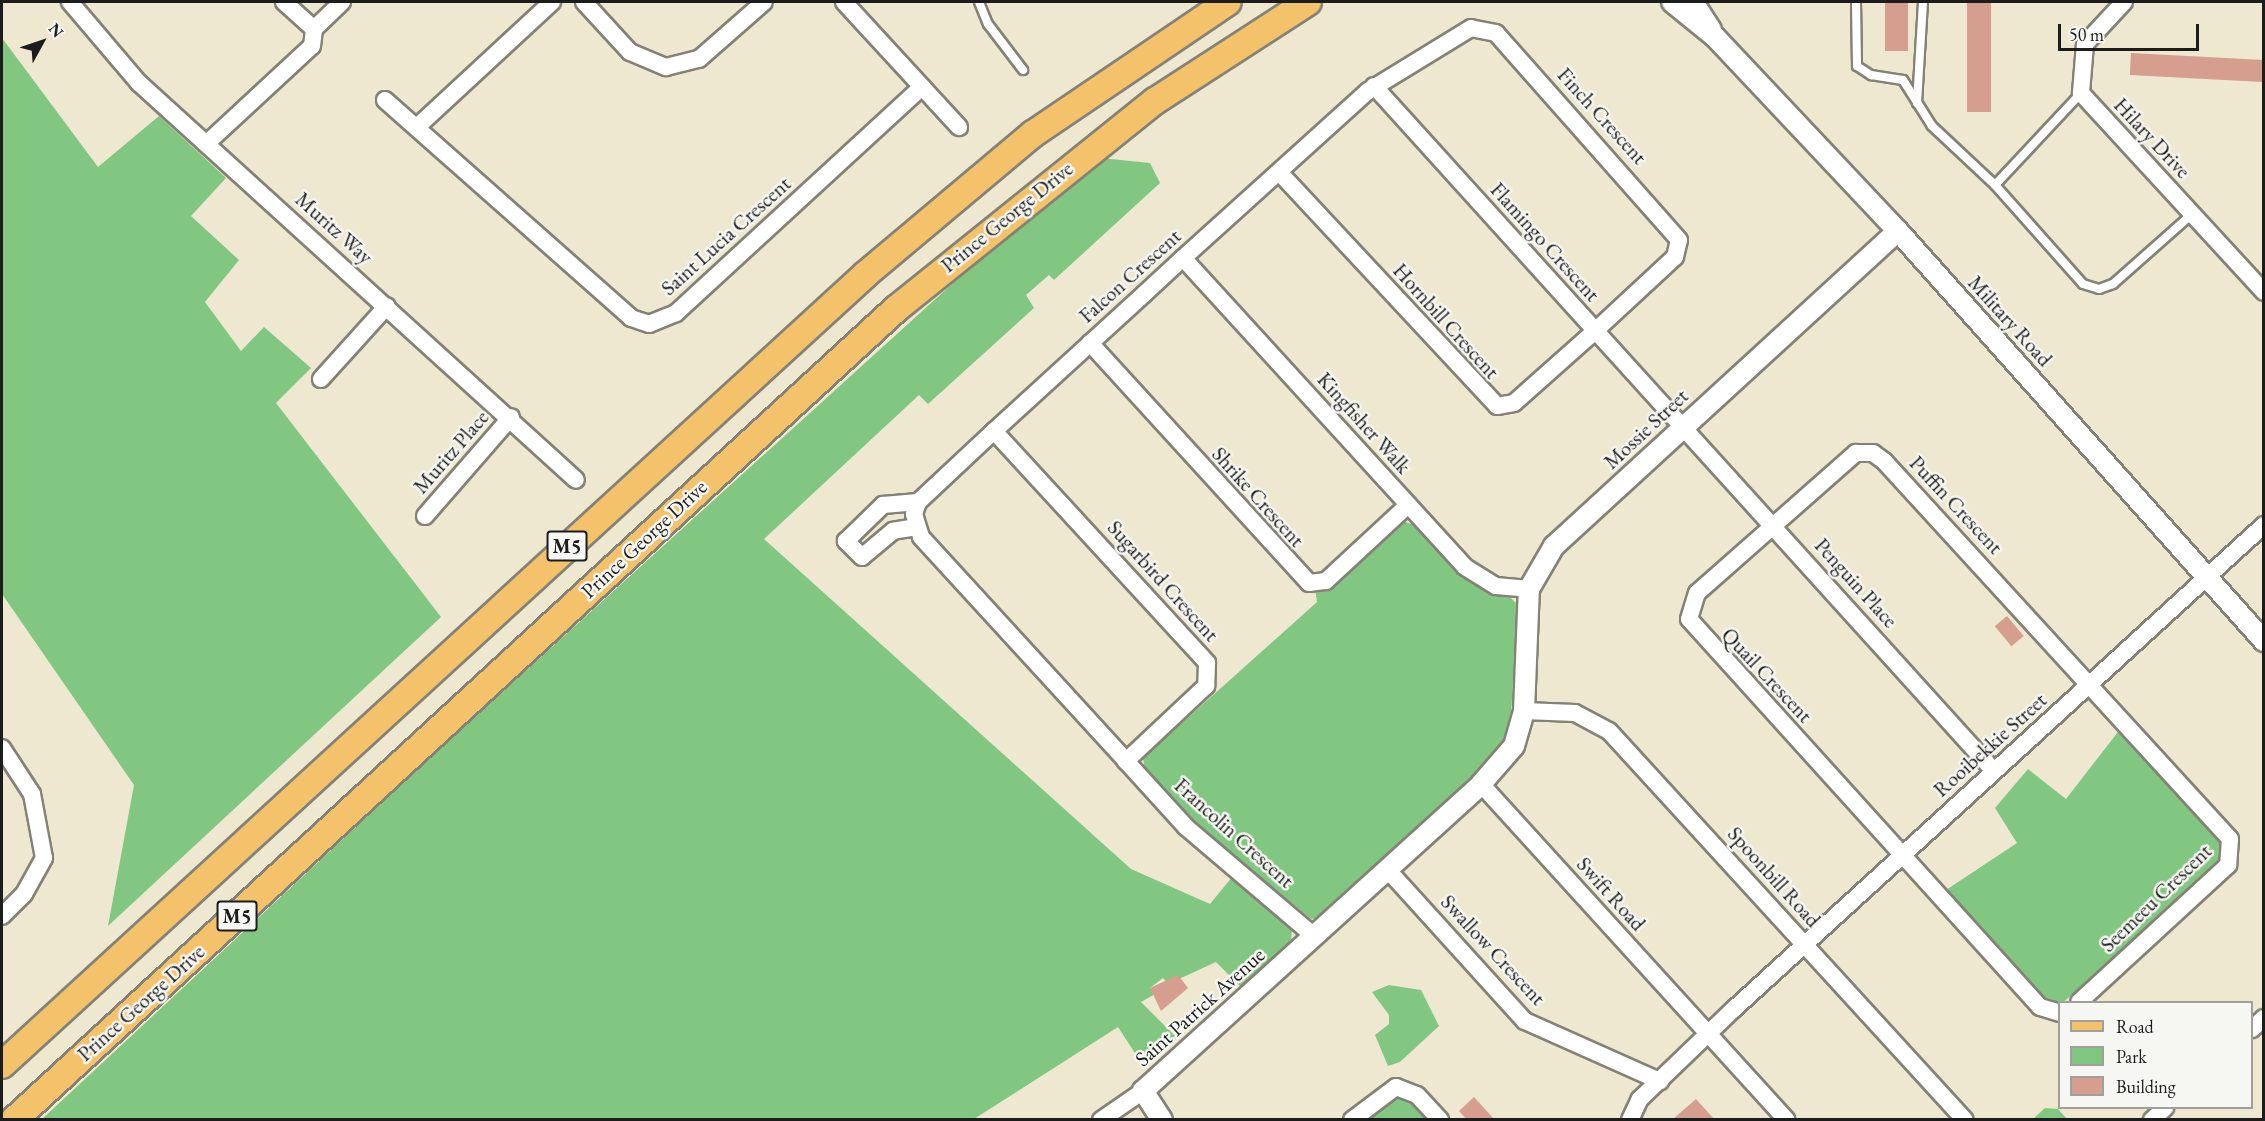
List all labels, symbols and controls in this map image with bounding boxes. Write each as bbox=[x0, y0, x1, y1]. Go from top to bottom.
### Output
north arrow bbox=[12, 12, 72, 72]
scale bar bbox=[2061, 12, 2202, 50]
text: N bbox=[44, 18, 68, 42]
text: 50 m bbox=[2069, 23, 2104, 46]
street label: Finch Crescent bbox=[1552, 62, 1652, 170]
street label: Hilary Drive bbox=[2108, 93, 2196, 183]
street label: Prince George Drive bbox=[936, 156, 1078, 278]
street label: Saint Lucia Crescent bbox=[656, 171, 796, 301]
street label: Flamingo Crescent bbox=[1485, 177, 1605, 307]
street label: Muritz Way bbox=[290, 187, 378, 269]
street label: Falcon Crescent bbox=[1074, 224, 1186, 328]
street label: Hornbill Crescent bbox=[1388, 258, 1504, 384]
street label: Military Road bbox=[1963, 270, 2057, 372]
street label: Kingfisher Walk bbox=[1312, 367, 1416, 479]
street label: Mossie Street bbox=[1599, 384, 1693, 474]
street label: Muritz Place bbox=[408, 405, 494, 499]
street label: Shrike Crescent bbox=[1207, 442, 1309, 552]
street label: Puffin Crescent bbox=[1904, 451, 2008, 559]
street label: Prince George Drive bbox=[576, 474, 712, 604]
street label: Sugarbird Crescent bbox=[1102, 515, 1224, 647]
road number: M5 bbox=[546, 529, 588, 563]
street label: Penguin Place bbox=[1809, 533, 1903, 633]
street label: Quail Crescent bbox=[1717, 622, 1817, 728]
street label: Rooibekkie Street bbox=[1928, 688, 2052, 802]
street label: Francolin Crescent bbox=[1169, 773, 1299, 893]
street label: Spoonbill Road bbox=[1722, 821, 1826, 933]
street label: Seemeeu Crescent bbox=[2095, 839, 2217, 957]
street label: Swift Road bbox=[1571, 852, 1651, 936]
street label: Swallow Crescent bbox=[1435, 890, 1551, 1010]
road number: M5 bbox=[216, 899, 258, 933]
street label: Prince George Drive bbox=[72, 939, 210, 1067]
street label: Saint Patrick Avenue bbox=[1130, 942, 1270, 1072]
legend bbox=[2058, 1001, 2253, 1109]
text: Road bbox=[2116, 1015, 2154, 1038]
text: Park bbox=[2116, 1045, 2147, 1068]
text: Building bbox=[2116, 1075, 2176, 1098]

